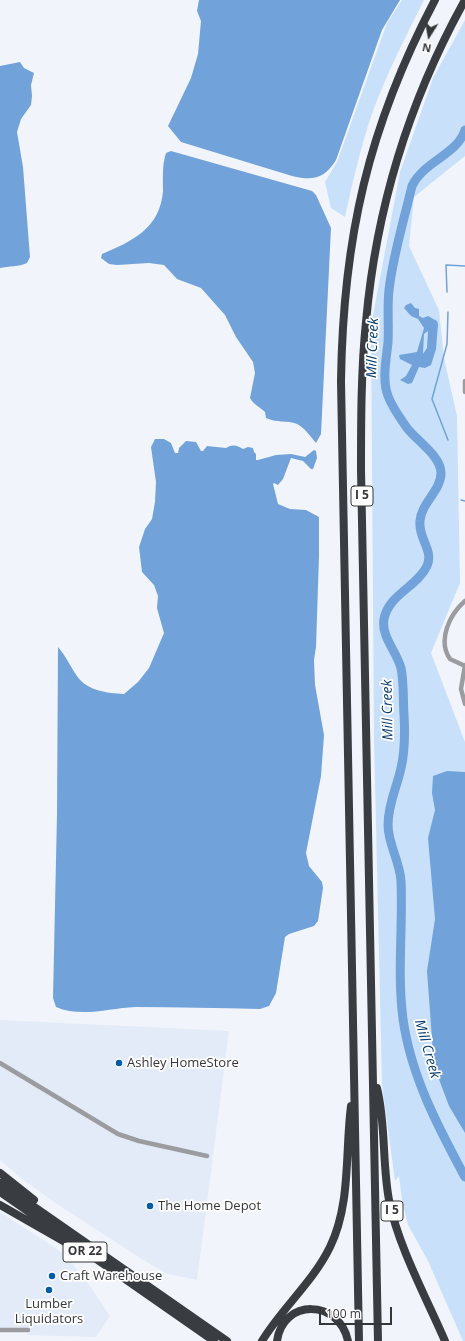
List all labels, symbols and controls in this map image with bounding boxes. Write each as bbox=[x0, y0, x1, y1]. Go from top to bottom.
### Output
north arrow bbox=[409, 16, 449, 56]
text: N bbox=[421, 40, 432, 56]
water label: Mill Creek bbox=[364, 317, 382, 379]
road number: I 5 bbox=[351, 486, 373, 506]
water label: Mill Creek bbox=[379, 680, 397, 740]
water label: Mill Creek bbox=[411, 1018, 443, 1080]
place label: Ashley HomeStore bbox=[127, 1055, 239, 1071]
marker: Ashley HomeStore bbox=[114, 1058, 124, 1068]
place label: The Home Depot bbox=[158, 1198, 261, 1214]
marker: The Home Depot bbox=[145, 1201, 155, 1211]
road number: I 5 bbox=[381, 1201, 403, 1221]
road number: OR 22 bbox=[63, 1242, 107, 1262]
place label: Craft Warehouse bbox=[60, 1268, 162, 1284]
marker: Craft Warehouse bbox=[47, 1271, 57, 1281]
marker: Lumber Liquidators bbox=[44, 1285, 54, 1295]
place label: Lumber Liquidators bbox=[15, 1296, 83, 1327]
scale bar bbox=[321, 1299, 394, 1325]
text: 100 m bbox=[326, 1305, 361, 1322]

